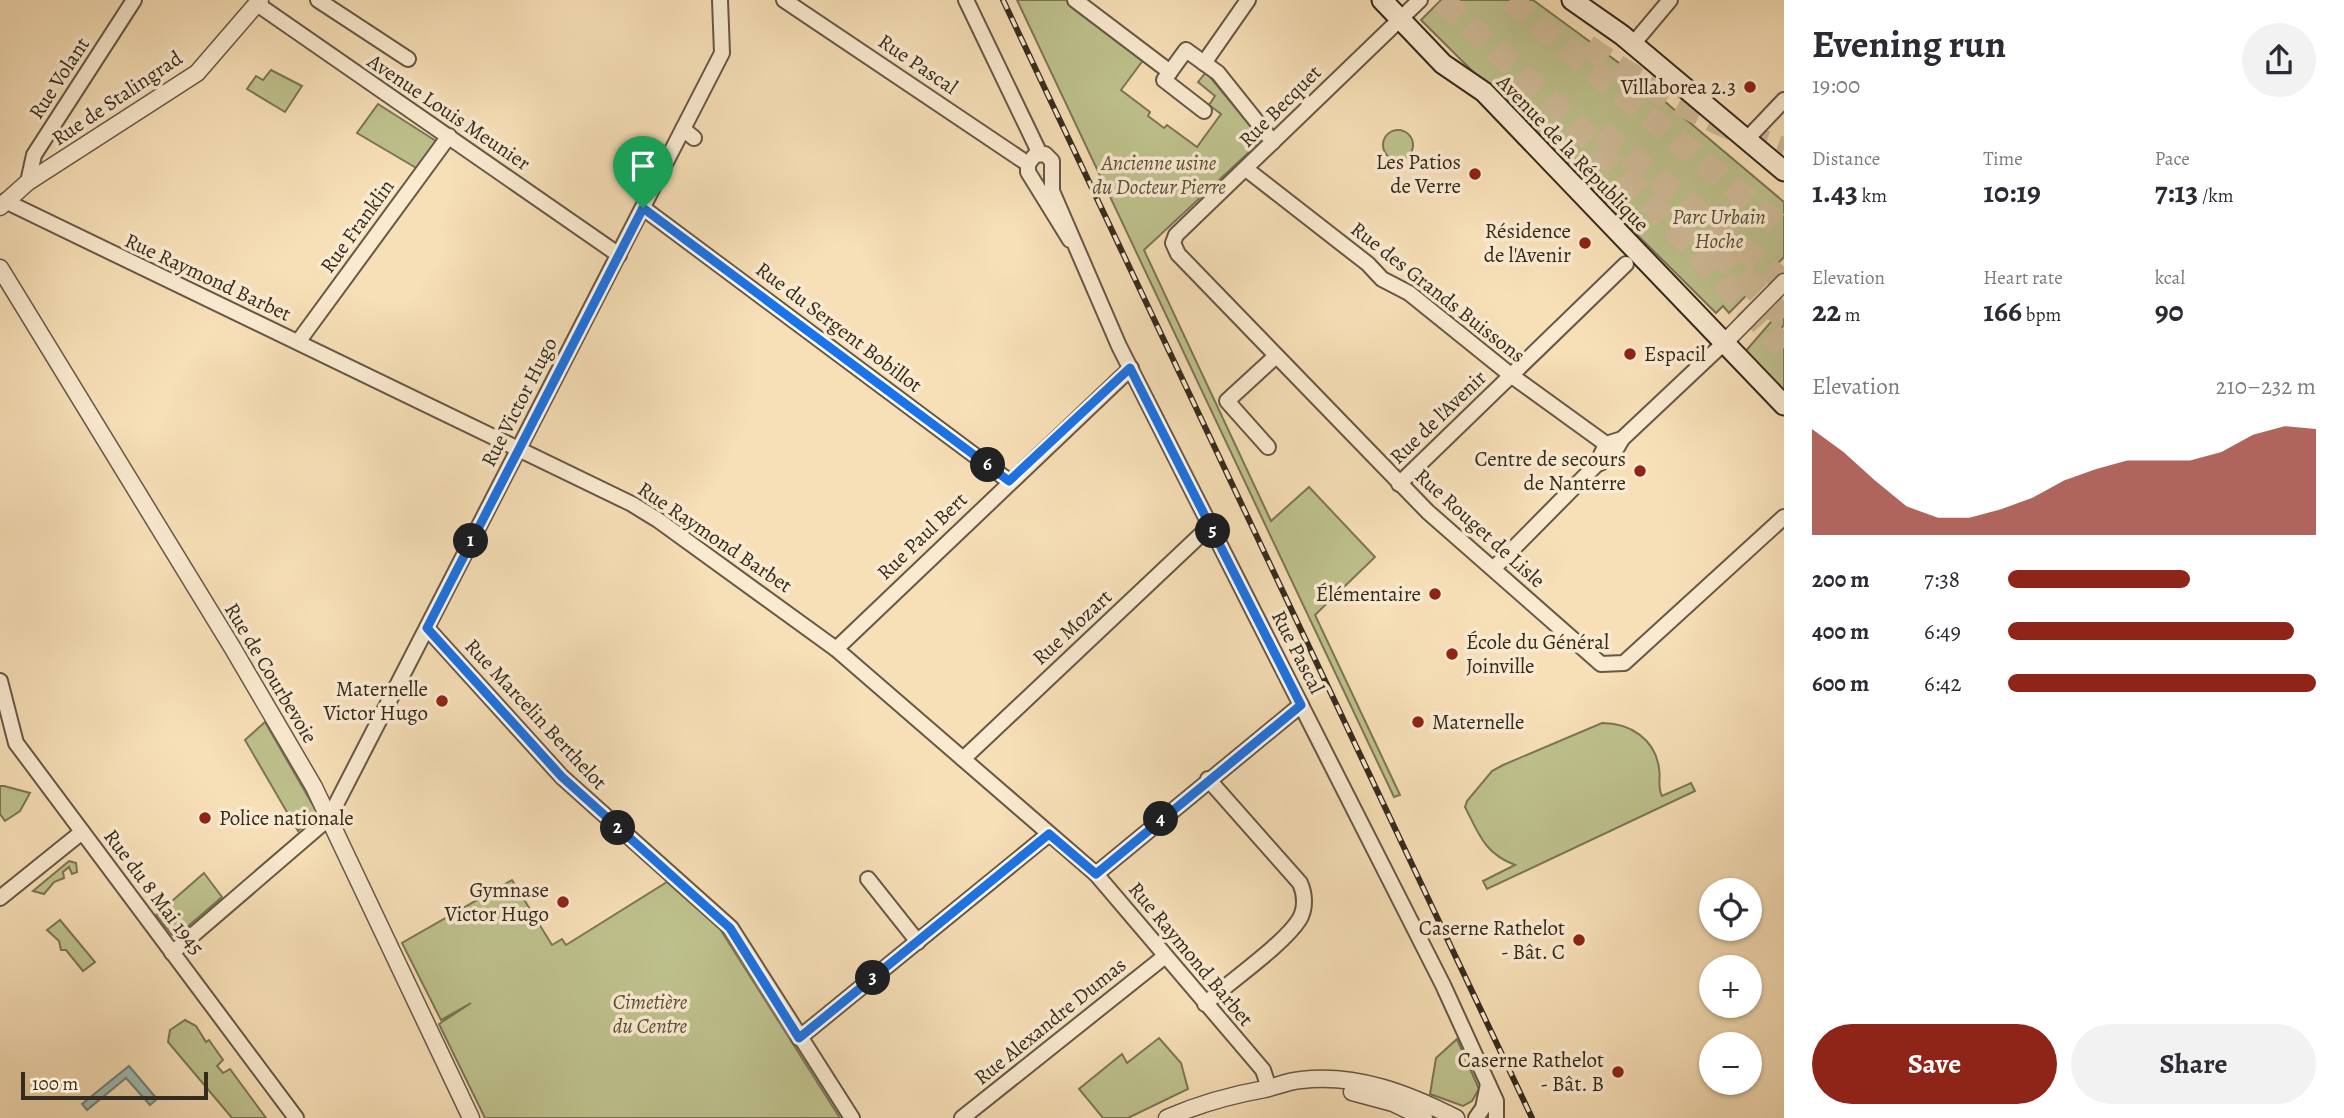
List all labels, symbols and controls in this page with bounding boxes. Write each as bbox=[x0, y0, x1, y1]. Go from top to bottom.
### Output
text: Evening run bbox=[1812, 18, 2006, 70]
button: share bbox=[2242, 23, 2316, 97]
street label: Rue Pascal bbox=[873, 27, 963, 101]
street label: Rue Volant bbox=[22, 32, 96, 124]
street label: Rue de Stalingrad bbox=[46, 44, 188, 152]
street label: Avenue Louis Meunier bbox=[361, 47, 536, 177]
street label: Rue Becquet bbox=[1233, 59, 1327, 153]
street label: Avenue de la République bbox=[1490, 68, 1655, 238]
text: 19:00 bbox=[1812, 70, 1860, 101]
place label: Villaborea 2.3 bbox=[1620, 73, 1736, 101]
marker: Villaborea 2.3 bbox=[1742, 79, 1758, 95]
pin bbox=[613, 136, 673, 208]
text: Distance bbox=[1812, 146, 1880, 172]
text: Time bbox=[1983, 146, 2023, 172]
text: Pace bbox=[2155, 146, 2190, 172]
icon: arrive bbox=[624, 147, 662, 185]
place label: Les Patios de Verre bbox=[1376, 148, 1461, 200]
park label: Ancienne usine du Docteur Pierre bbox=[1092, 149, 1226, 201]
marker: Les Patios de Verre bbox=[1467, 166, 1483, 182]
text: 1.43 bbox=[1812, 172, 1858, 212]
text: 10:19 bbox=[1983, 172, 2041, 212]
text: 7:13 bbox=[2155, 172, 2198, 212]
street label: Rue Franklin bbox=[313, 173, 401, 279]
text: km bbox=[1858, 183, 1887, 209]
text: /km bbox=[2198, 183, 2234, 209]
park label: Parc Urbain Hoche bbox=[1672, 203, 1766, 255]
street label: Rue des Grands Buissons bbox=[1345, 215, 1531, 369]
place label: Résidence de l'Avenir bbox=[1484, 217, 1571, 269]
street label: Rue Raymond Barbet bbox=[120, 226, 296, 328]
marker: Résidence de l'Avenir bbox=[1577, 235, 1593, 251]
street label: Rue du Sergent Bobillot bbox=[750, 255, 928, 399]
text: Elevation bbox=[1812, 265, 1885, 291]
text: Heart rate bbox=[1983, 265, 2063, 291]
text: kcal bbox=[2155, 265, 2185, 291]
text: 22 bbox=[1812, 291, 1841, 331]
text: 166 bbox=[1983, 291, 2022, 331]
text: 90 bbox=[2155, 291, 2184, 331]
text: m bbox=[1841, 302, 1861, 328]
text: bpm bbox=[2022, 302, 2061, 328]
street label: Rue Victor Hugo bbox=[474, 333, 564, 471]
place label: Espacil bbox=[1644, 340, 1706, 368]
marker: Espacil bbox=[1622, 346, 1638, 362]
street label: Rue de l'Avenir bbox=[1384, 364, 1492, 470]
text: Elevation bbox=[1812, 371, 1900, 402]
text: 210–232 m bbox=[2216, 371, 2316, 402]
place label: Centre de secours de Nanterre bbox=[1474, 445, 1626, 497]
pin: 6 bbox=[970, 448, 1006, 482]
text: 6 bbox=[983, 451, 992, 477]
street label: Rue Rouget de Lisle bbox=[1409, 462, 1551, 594]
marker: Centre de secours de Nanterre bbox=[1632, 463, 1648, 479]
street label: Rue Raymond Barbet bbox=[632, 475, 798, 599]
street label: Rue Paul Bert bbox=[871, 486, 973, 586]
pin: 5 bbox=[1196, 514, 1230, 548]
text: 5 bbox=[1208, 517, 1217, 543]
pin: 1 bbox=[454, 524, 489, 558]
text: 1 bbox=[467, 527, 474, 553]
text: 200 m bbox=[1812, 564, 1870, 595]
text: 7:38 bbox=[1924, 564, 1960, 595]
place label: Élémentaire bbox=[1316, 580, 1421, 608]
street label: Rue Mozart bbox=[1026, 583, 1118, 671]
marker: Élémentaire bbox=[1427, 586, 1443, 602]
street label: Rue de Courbevoie bbox=[218, 597, 324, 749]
street label: Rue Pascal bbox=[1265, 605, 1331, 699]
text: 400 m bbox=[1812, 616, 1869, 647]
text: 6:49 bbox=[1924, 616, 1961, 647]
place label: École du Général Joinville bbox=[1466, 628, 1609, 680]
street label: Rue Marcelin Berthelot bbox=[459, 632, 613, 796]
marker: École du Général Joinville bbox=[1444, 646, 1460, 662]
text: 600 m bbox=[1812, 668, 1869, 699]
text: 6:42 bbox=[1924, 668, 1961, 699]
place label: Maternelle Victor Hugo bbox=[322, 675, 428, 727]
marker: Maternelle Victor Hugo bbox=[434, 693, 450, 709]
place label: Maternelle bbox=[1432, 708, 1524, 736]
marker: Maternelle bbox=[1410, 714, 1426, 730]
pin: 4 bbox=[1144, 802, 1178, 836]
place label: Police nationale bbox=[219, 804, 354, 832]
text: 4 bbox=[1156, 805, 1165, 831]
marker: Police nationale bbox=[197, 810, 213, 826]
pin: 2 bbox=[600, 810, 636, 846]
text: 2 bbox=[613, 814, 622, 840]
street label: Rue du 8 Mai 1945 bbox=[97, 823, 211, 961]
place label: Gymnase Victor Hugo bbox=[443, 876, 549, 928]
street label: Rue Raymond Barbet bbox=[1122, 876, 1260, 1032]
map controls bbox=[1699, 878, 1762, 1095]
button: locate bbox=[1699, 878, 1762, 941]
marker: Gymnase Victor Hugo bbox=[555, 894, 571, 910]
place label: Caserne Rathelot - Bât. C bbox=[1419, 914, 1565, 966]
marker: Caserne Rathelot - Bât. C bbox=[1571, 932, 1587, 948]
street label: Rue Alexandre Dumas bbox=[968, 951, 1132, 1091]
button: + bbox=[1699, 955, 1762, 1018]
pin: 3 bbox=[856, 960, 890, 996]
text: 3 bbox=[868, 964, 877, 990]
park label: Cimetière du Centre bbox=[613, 988, 688, 1040]
button: Save bbox=[1812, 1024, 2057, 1104]
button: Share bbox=[2071, 1024, 2316, 1104]
button: − bbox=[1699, 1032, 1762, 1095]
place label: Caserne Rathelot - Bât. B bbox=[1458, 1046, 1604, 1098]
marker: Caserne Rathelot - Bât. B bbox=[1610, 1064, 1626, 1080]
scale bar bbox=[21, 1069, 208, 1101]
text: 100 m bbox=[32, 1071, 78, 1097]

